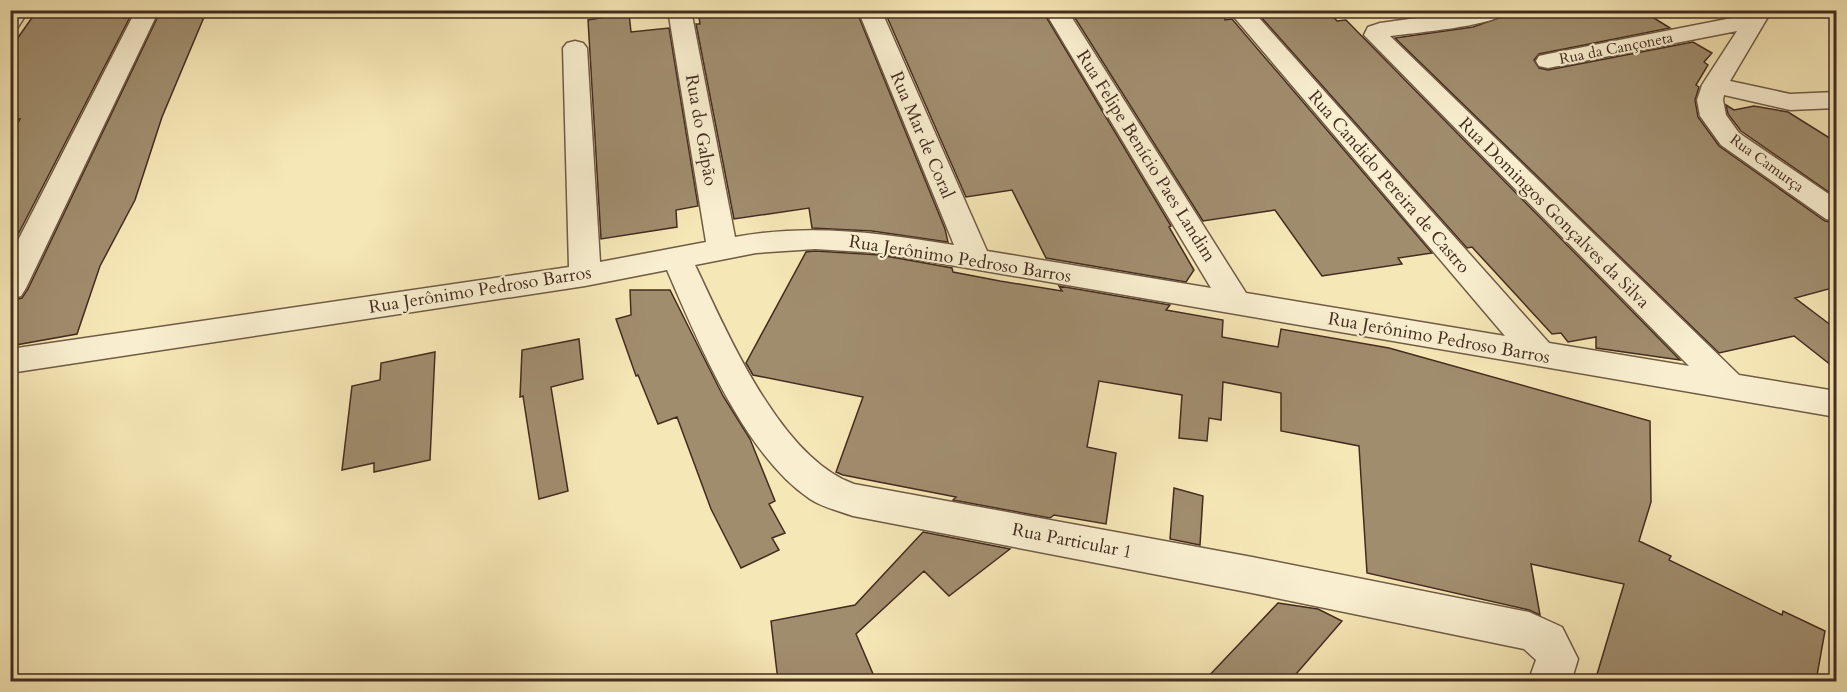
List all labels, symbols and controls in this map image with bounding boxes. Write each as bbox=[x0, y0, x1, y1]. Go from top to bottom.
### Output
street label: Rua da Cançoneta bbox=[1557, 27, 1675, 69]
street label: Rua Felipe Benício Paes Landim bbox=[1070, 45, 1222, 267]
street label: Rua Mar de Coral bbox=[884, 67, 960, 203]
street label: Rua do Galpão bbox=[679, 72, 723, 188]
street label: Rua Candido Pereira de Castro bbox=[1302, 85, 1476, 279]
street label: Rua Domingos Gonçalves da Silva bbox=[1453, 112, 1655, 314]
street label: Rua Camurça bbox=[1726, 129, 1808, 197]
street label: Rua Jerônimo Pedroso Barros bbox=[847, 229, 1073, 289]
street label: Rua Jerônimo Pedroso Barros bbox=[367, 260, 593, 320]
street label: Rua Jerônimo Pedroso Barros bbox=[1326, 306, 1552, 370]
street label: Rua Particular 1 bbox=[1010, 517, 1134, 565]

